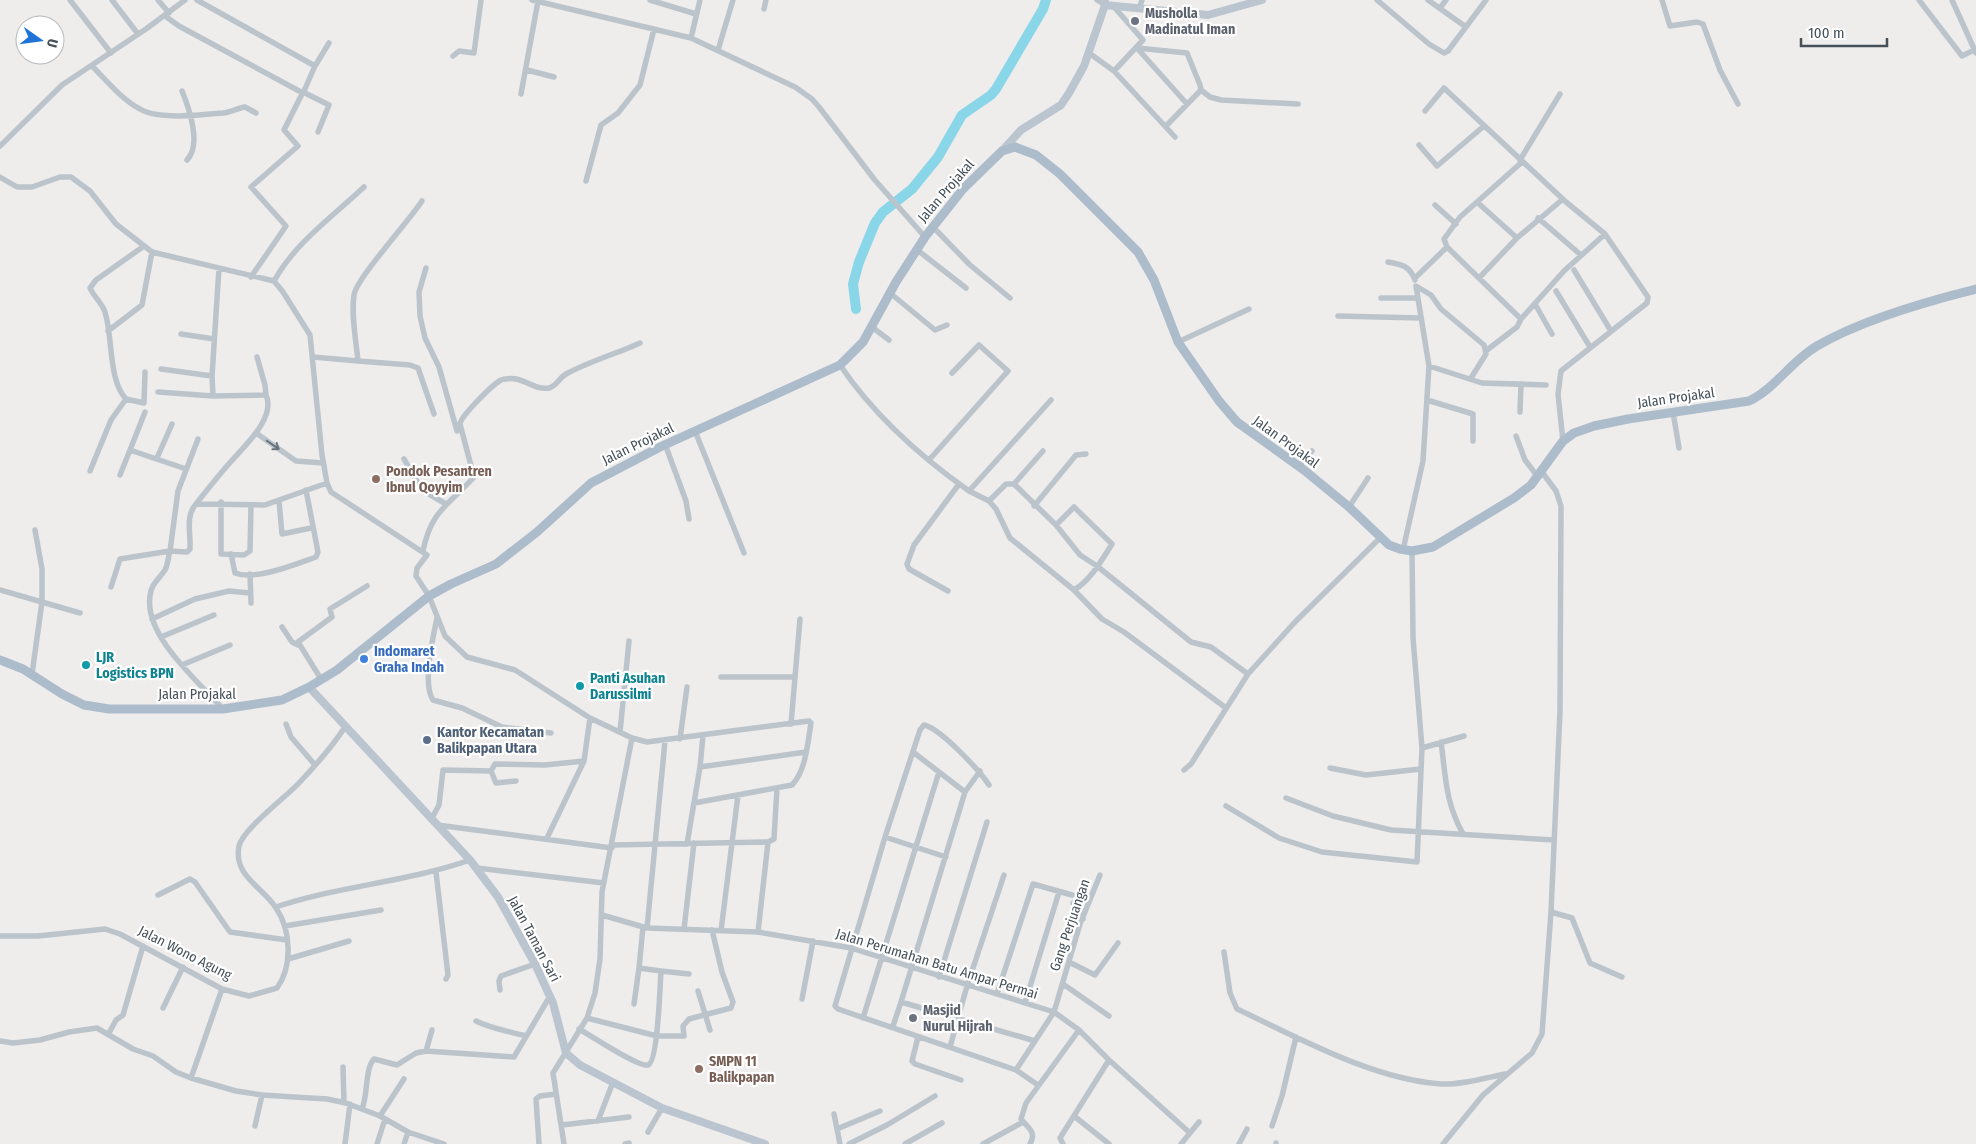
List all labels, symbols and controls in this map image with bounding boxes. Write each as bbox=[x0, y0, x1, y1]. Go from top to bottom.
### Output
place label: Musholla Madinatul Iman bbox=[1145, 5, 1235, 38]
north arrow bbox=[15, 15, 65, 65]
marker: Musholla Madinatul Iman bbox=[1129, 15, 1141, 27]
scale bar bbox=[1801, 15, 1887, 47]
text: 100 m bbox=[1808, 24, 1845, 42]
text: U bbox=[43, 37, 61, 49]
street label: Jalan Projakal bbox=[914, 156, 978, 226]
street label: Jalan Projakal bbox=[1636, 384, 1716, 412]
street label: Jalan Projakal bbox=[1250, 412, 1323, 472]
street label: Jalan Projakal bbox=[599, 419, 677, 469]
one-way arrow bbox=[266, 440, 279, 451]
place label: Pondok Pesantren Ibnul Qoyyim bbox=[386, 463, 492, 496]
marker: Pondok Pesantren Ibnul Qoyyim bbox=[370, 473, 382, 485]
place label: Indomaret Graha Indah bbox=[374, 643, 444, 676]
place label: LJR Logistics BPN bbox=[96, 649, 174, 682]
marker: Indomaret Graha Indah bbox=[358, 653, 370, 665]
marker: LJR Logistics BPN bbox=[80, 659, 92, 671]
place label: Panti Asuhan Darussilmi bbox=[590, 670, 665, 703]
marker: Panti Asuhan Darussilmi bbox=[574, 680, 586, 692]
street label: Jalan Projakal bbox=[158, 686, 236, 703]
place label: Kantor Kecamatan Balikpapan Utara bbox=[437, 724, 544, 757]
marker: Kantor Kecamatan Balikpapan Utara bbox=[421, 734, 433, 746]
street label: Gang Perjuangan bbox=[1046, 877, 1094, 973]
street label: Jalan Taman Sari bbox=[504, 893, 564, 985]
street label: Jalan Wono Agung bbox=[135, 922, 235, 984]
street label: Jalan Perumahan Batu Ampar Permai bbox=[834, 925, 1040, 1003]
place label: Masjid Nurul Hijrah bbox=[923, 1002, 992, 1035]
marker: Masjid Nurul Hijrah bbox=[907, 1012, 919, 1024]
place label: SMPN 11 Balikpapan bbox=[709, 1053, 774, 1086]
marker: SMPN 11 Balikpapan bbox=[693, 1063, 705, 1075]

